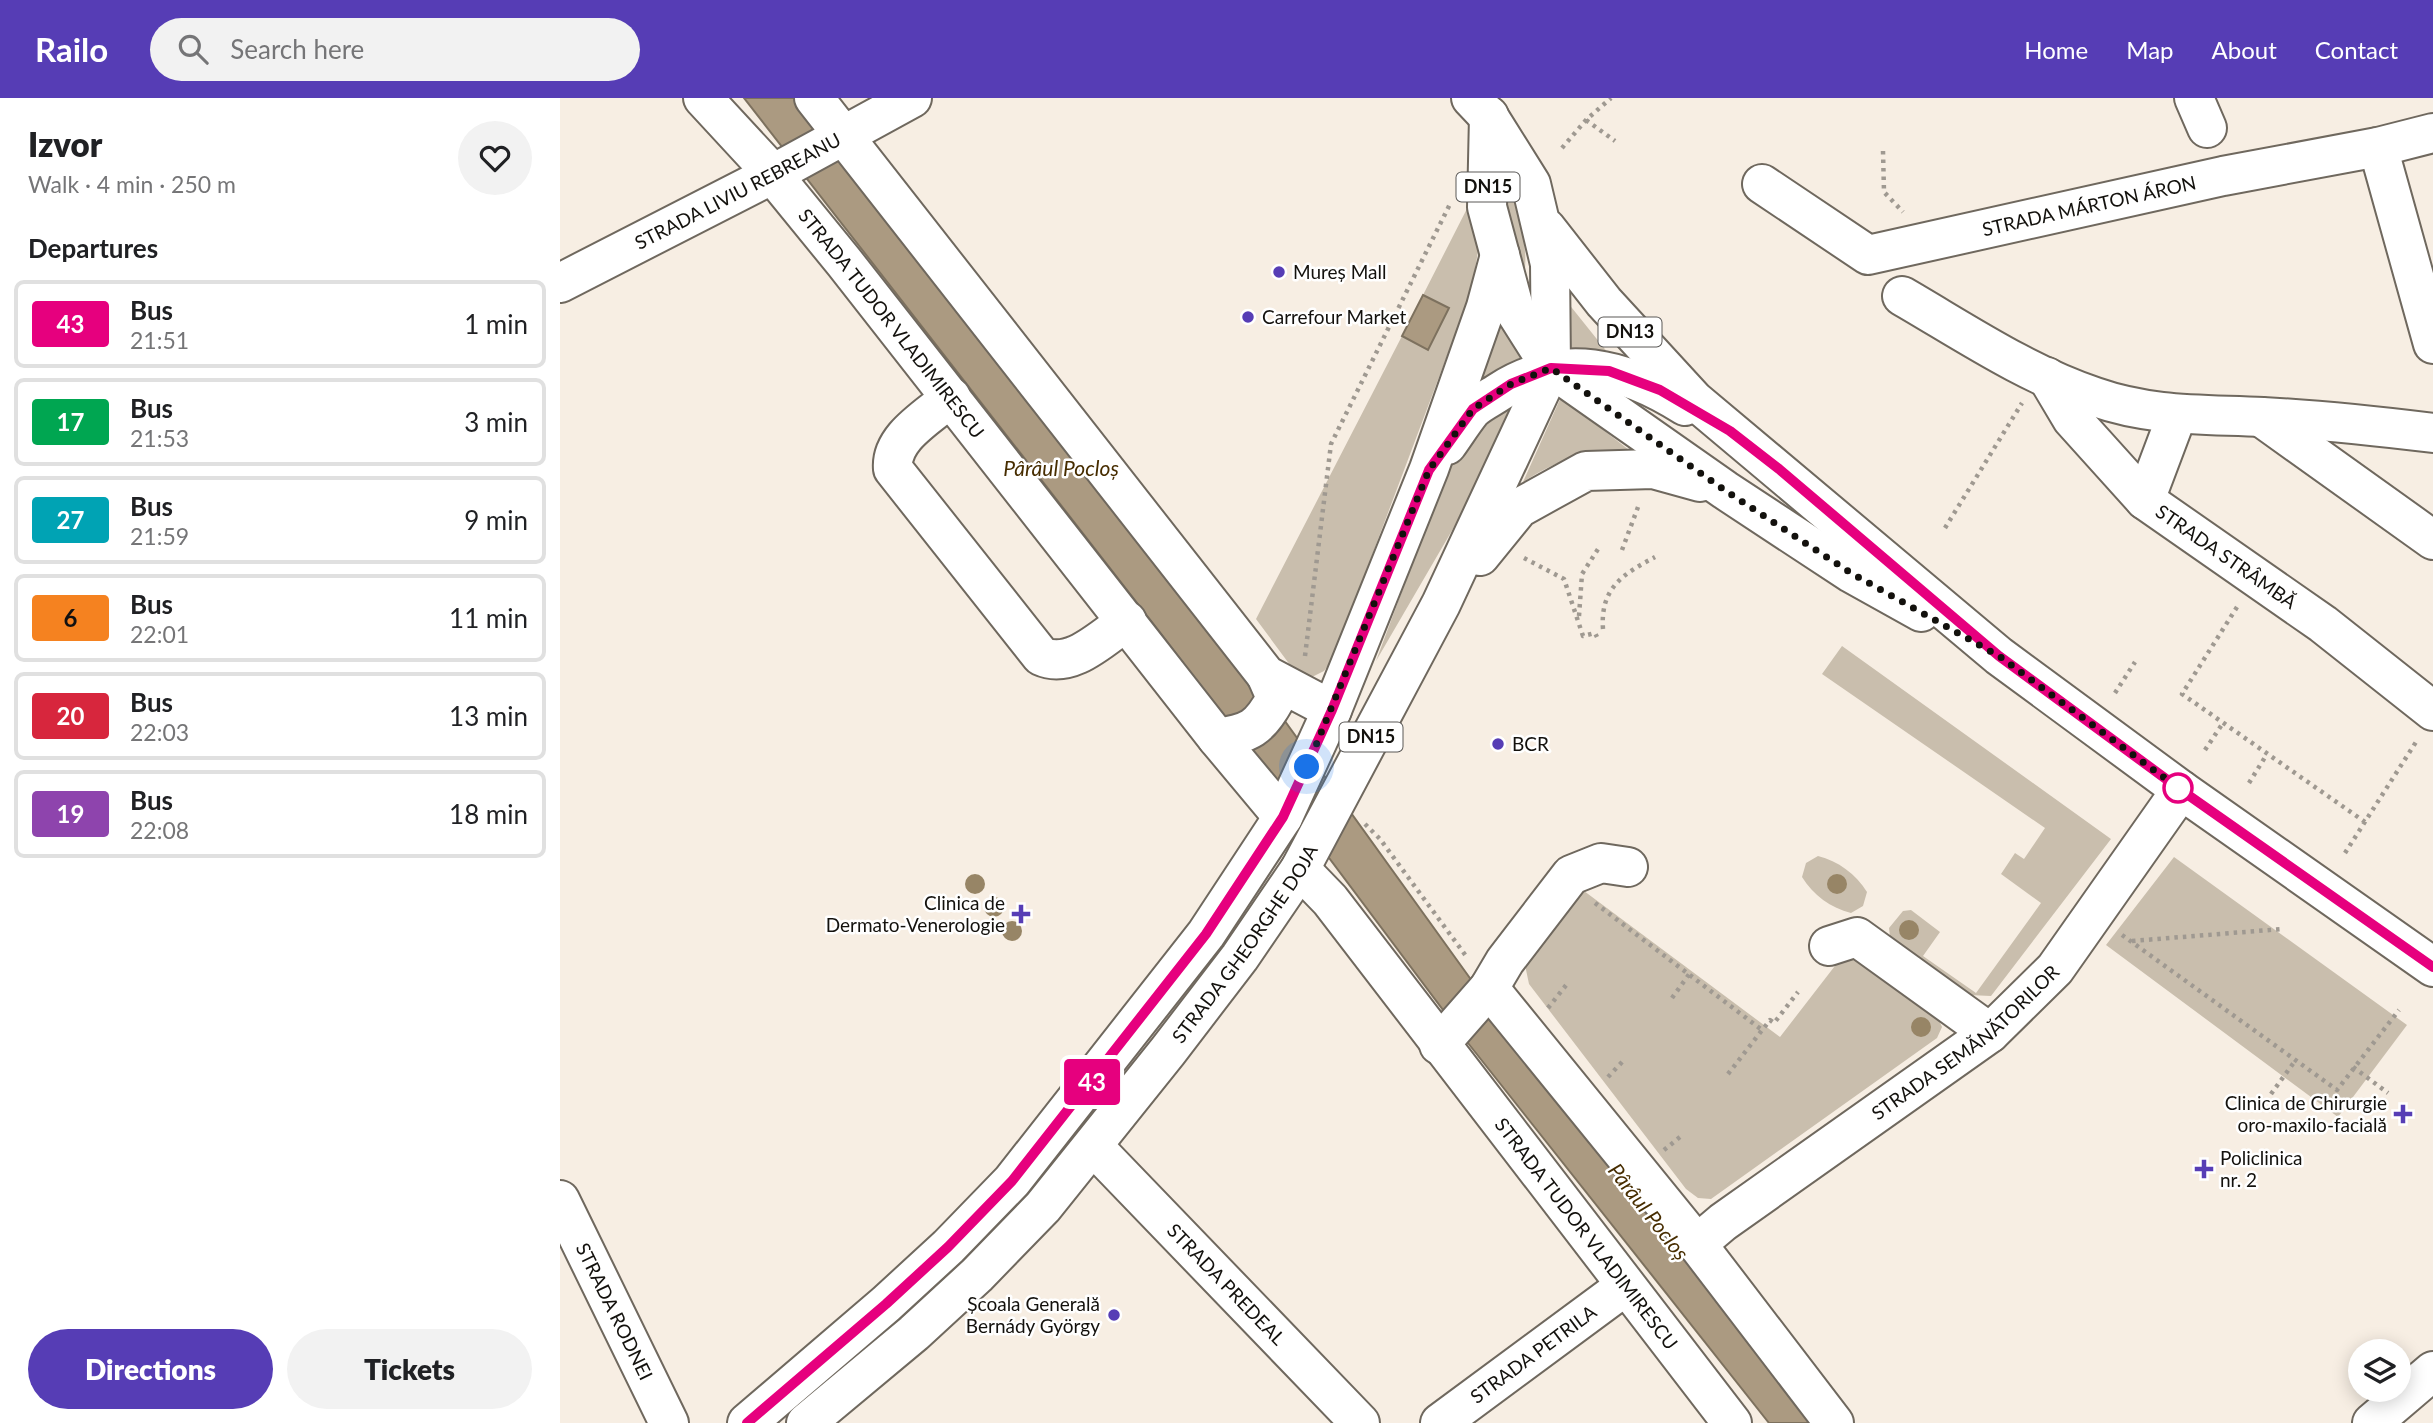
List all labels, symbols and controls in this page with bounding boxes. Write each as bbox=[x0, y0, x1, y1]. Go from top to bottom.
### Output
search box bbox=[150, 18, 640, 81]
text: Railo bbox=[35, 29, 108, 69]
icon: search bbox=[174, 30, 212, 68]
text: Search here bbox=[230, 33, 364, 65]
text: Home bbox=[2024, 35, 2088, 64]
text: Map bbox=[2126, 35, 2174, 64]
text: About bbox=[2212, 35, 2277, 64]
text: Contact bbox=[2315, 35, 2398, 64]
button: heart bbox=[458, 121, 532, 195]
text: Izvor bbox=[28, 124, 102, 164]
street label: STRADA LIVIU REBREANU bbox=[631, 127, 844, 254]
text: Walk · 4 min · 250 m bbox=[28, 170, 236, 198]
street label: STRADA MÁRTON ÁRON bbox=[1980, 170, 2198, 240]
road number: DN15 bbox=[1457, 172, 1520, 202]
street label: STRADA TUDOR VLADIMIRESCU bbox=[794, 204, 990, 442]
text: Departures bbox=[28, 232, 158, 264]
place label: Mureș Mall bbox=[1293, 260, 1386, 283]
marker: Mureș Mall bbox=[1271, 264, 1287, 280]
text: Bus bbox=[130, 294, 173, 326]
place label: Carrefour Market bbox=[1262, 305, 1406, 328]
text: 1 min bbox=[464, 308, 528, 340]
text: 43 bbox=[57, 309, 84, 338]
marker: Carrefour Market bbox=[1240, 309, 1256, 325]
road number: DN13 bbox=[1598, 318, 1662, 346]
text: 21:51 bbox=[130, 326, 189, 354]
text: Bus bbox=[130, 392, 173, 424]
text: 3 min bbox=[464, 406, 528, 438]
text: 17 bbox=[57, 407, 84, 436]
text: 21:53 bbox=[130, 424, 189, 452]
water label: Pârâul Pocloș bbox=[1003, 455, 1119, 480]
text: Bus bbox=[130, 490, 173, 522]
street label: STRADA STRÂMBĂ bbox=[2152, 499, 2302, 613]
text: 9 min bbox=[464, 504, 528, 536]
text: 27 bbox=[57, 505, 84, 534]
text: 21:59 bbox=[130, 522, 189, 550]
text: Bus bbox=[130, 588, 173, 620]
text: 11 min bbox=[449, 602, 528, 634]
text: 6 bbox=[64, 603, 77, 632]
text: 22:01 bbox=[130, 620, 189, 648]
text: Bus bbox=[130, 686, 173, 718]
text: 13 min bbox=[449, 700, 528, 732]
text: 20 bbox=[57, 701, 84, 730]
text: 22:03 bbox=[130, 718, 189, 746]
road number: DN15 bbox=[1340, 722, 1402, 752]
place label: BCR bbox=[1512, 732, 1549, 755]
marker: BCR bbox=[1490, 736, 1506, 752]
your location bbox=[1289, 749, 1324, 784]
unlabelled marker bbox=[2163, 773, 2193, 803]
text: Bus bbox=[130, 784, 173, 816]
text: 18 min bbox=[449, 798, 528, 830]
text: 19 bbox=[57, 799, 84, 828]
text: 22:08 bbox=[130, 816, 189, 844]
street label: STRADA GHEORGHE DOJA bbox=[1167, 840, 1322, 1047]
place label: Clinica de Dermato-Venerologie bbox=[826, 891, 1005, 936]
marker: Clinica de Dermato-Venerologie bbox=[1011, 904, 1031, 924]
street label: STRADA SEMĂNĂTORILOR bbox=[1867, 960, 2063, 1124]
line badge: 43 bbox=[1060, 1059, 1124, 1105]
text: 43 bbox=[1078, 1067, 1106, 1096]
place label: Clinica de Chirurgie oro-maxilo-facială bbox=[2225, 1091, 2387, 1136]
marker: Clinica de Chirurgie oro-maxilo-facială bbox=[2393, 1104, 2413, 1124]
street label: STRADA TUDOR VLADIMIRESCU bbox=[1491, 1113, 1683, 1354]
place label: Policlinica nr. 2 bbox=[2220, 1146, 2303, 1191]
water label: Pârâul Pocloș bbox=[1604, 1158, 1695, 1264]
marker: Policlinica nr. 2 bbox=[2194, 1159, 2214, 1179]
street label: STRADA PREDEAL bbox=[1163, 1218, 1291, 1350]
street label: STRADA RODNEI bbox=[572, 1239, 658, 1384]
place label: Școala Generală Bernády György bbox=[966, 1292, 1100, 1337]
street label: STRADA PETRILA bbox=[1465, 1299, 1601, 1408]
marker: Școala Generală Bernády György bbox=[1106, 1307, 1122, 1323]
button: Directions bbox=[28, 1329, 273, 1409]
button: Tickets bbox=[287, 1329, 532, 1409]
map controls bbox=[2348, 1339, 2411, 1402]
button: layers bbox=[2348, 1339, 2411, 1402]

